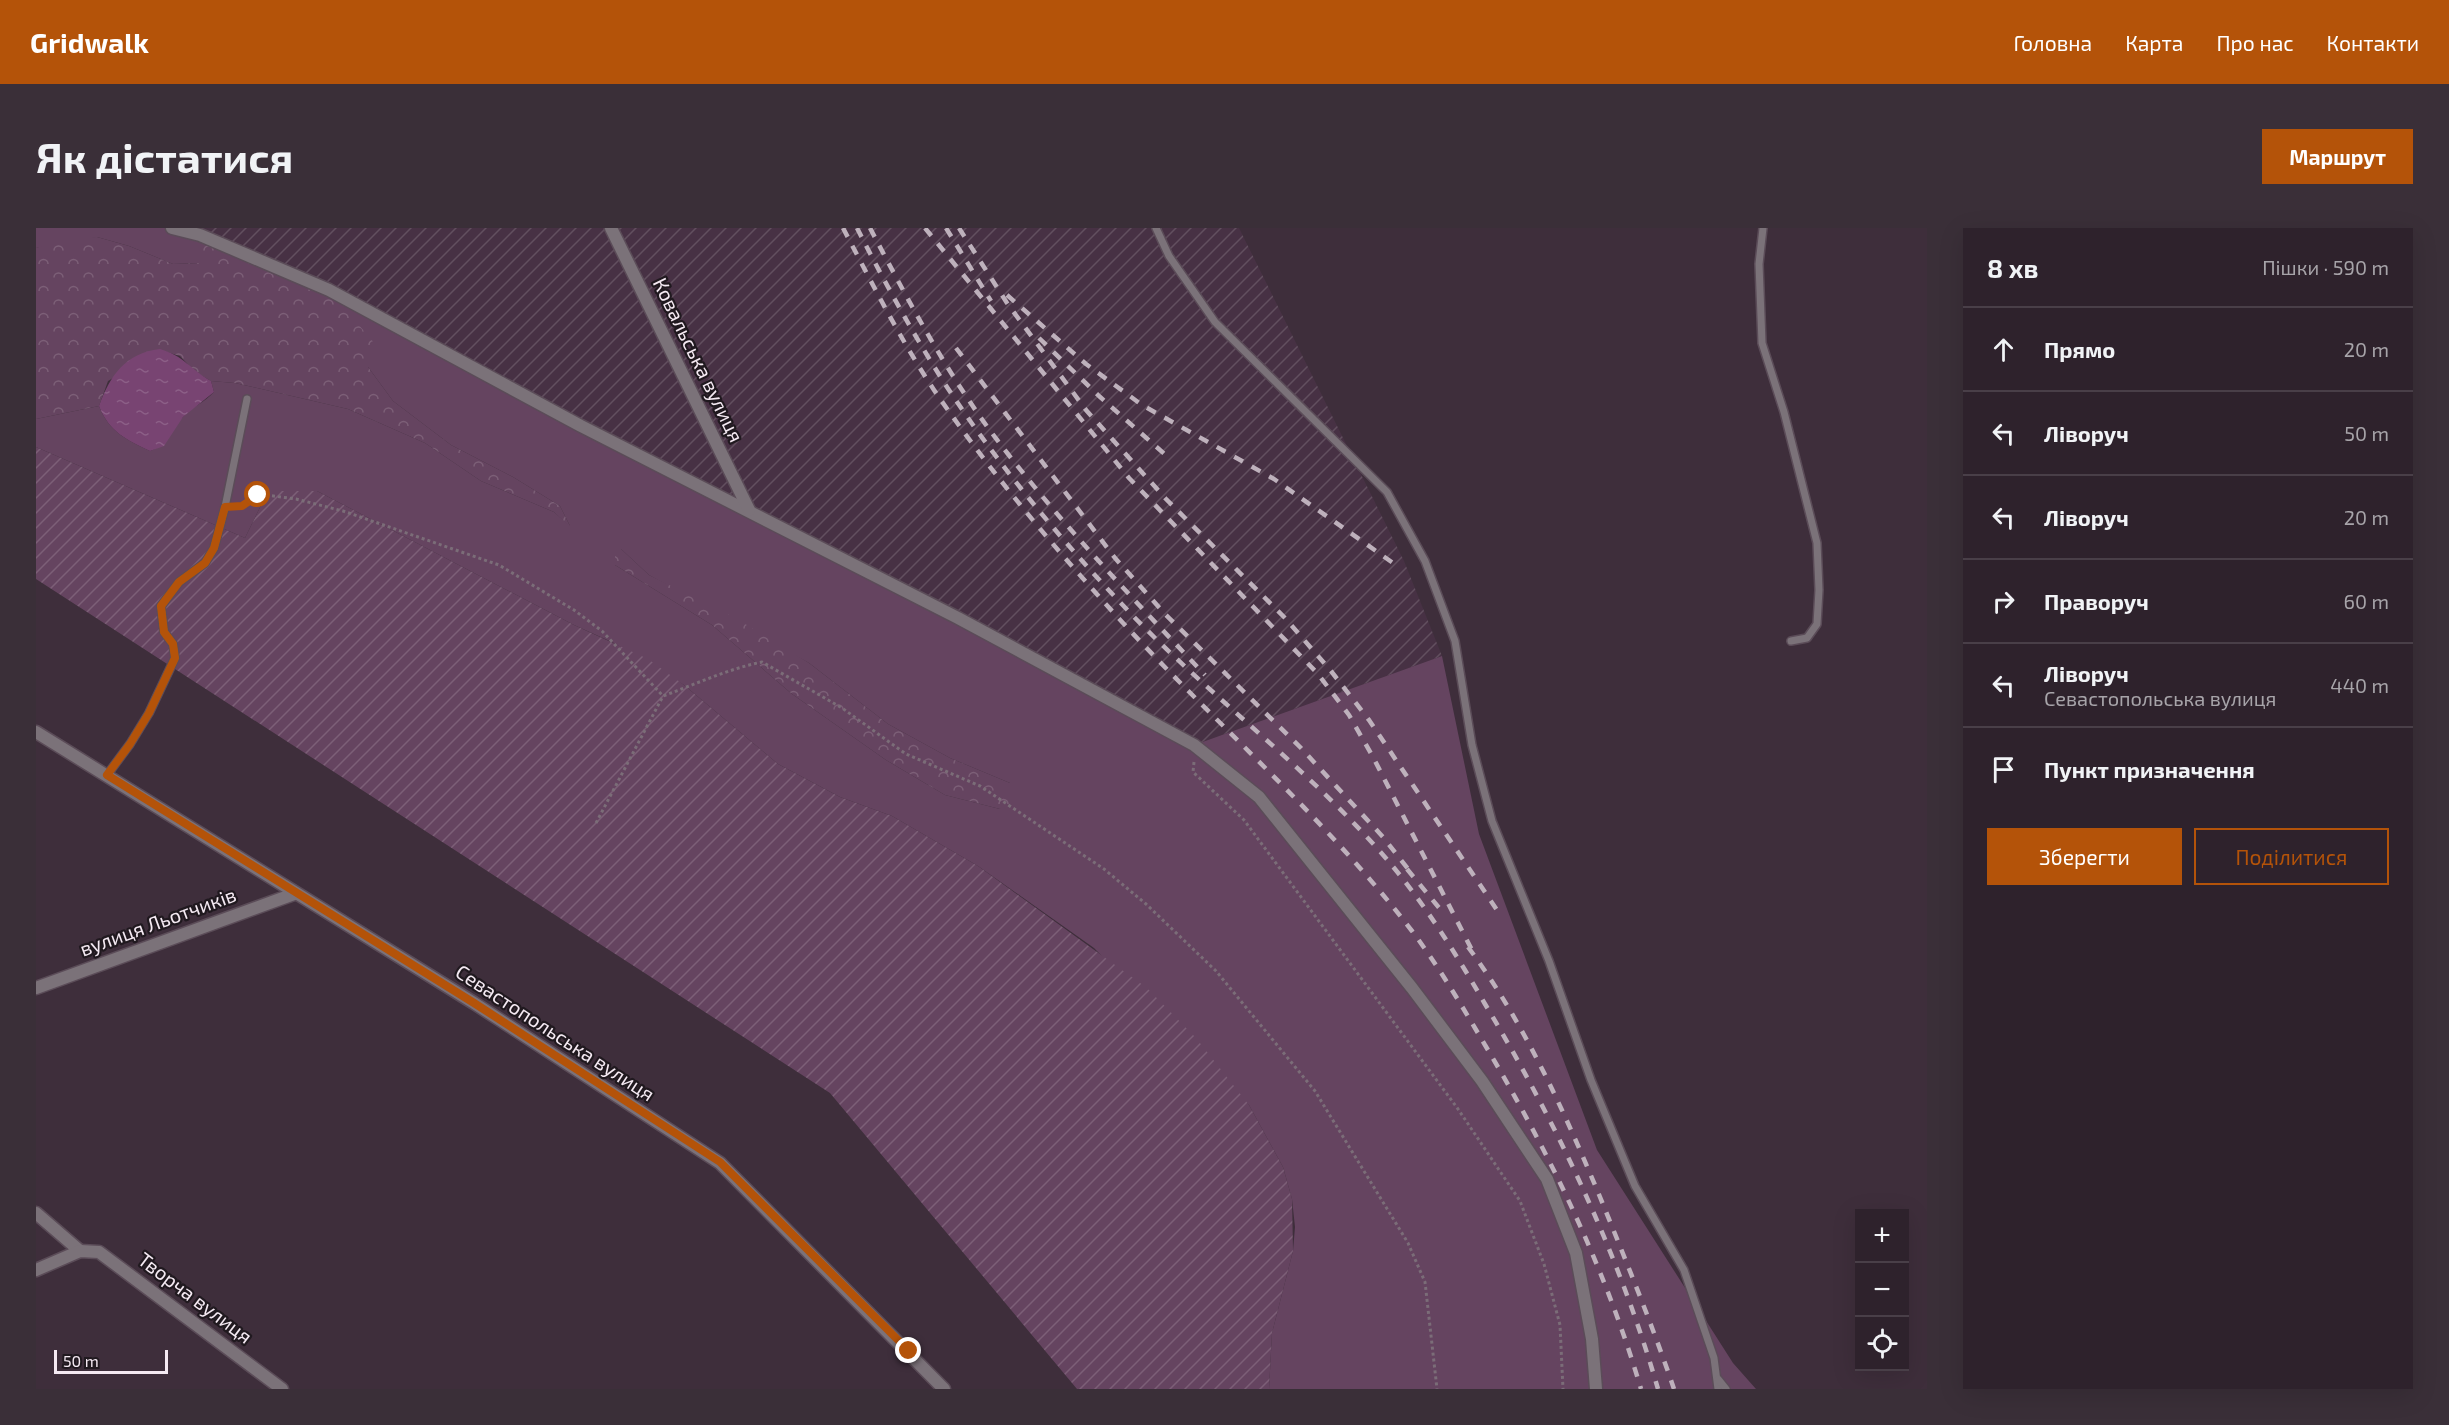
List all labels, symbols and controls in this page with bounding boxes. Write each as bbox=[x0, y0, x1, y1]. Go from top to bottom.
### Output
text: Gridwalk bbox=[30, 25, 149, 59]
text: Головна bbox=[2013, 30, 2092, 55]
text: Карта bbox=[2125, 30, 2183, 55]
text: Про нас bbox=[2216, 30, 2294, 55]
text: Контакти bbox=[2327, 30, 2419, 55]
button: Маршрут bbox=[2262, 129, 2413, 184]
text: Як дістатися bbox=[36, 131, 293, 181]
text: 8 хв bbox=[1987, 252, 2039, 283]
text: Пішки · 590 m bbox=[2262, 255, 2389, 279]
street label: Ковальська вулиця bbox=[648, 273, 749, 446]
icon: ahead bbox=[1987, 333, 2020, 366]
text: Прямо bbox=[2044, 336, 2115, 362]
text: 20 m bbox=[2344, 337, 2389, 361]
icon: left bbox=[1987, 417, 2020, 450]
text: Ліворуч bbox=[2044, 420, 2129, 446]
text: 50 m bbox=[2344, 421, 2389, 445]
route start bbox=[244, 481, 270, 507]
icon: left bbox=[1987, 501, 2020, 534]
text: Ліворуч bbox=[2044, 504, 2129, 530]
text: 20 m bbox=[2344, 505, 2389, 529]
icon: right bbox=[1987, 585, 2020, 618]
text: Праворуч bbox=[2044, 588, 2149, 614]
text: 60 m bbox=[2344, 589, 2389, 613]
text: Ліворуч bbox=[2044, 660, 2129, 686]
icon: left bbox=[1987, 669, 2020, 702]
text: 440 m bbox=[2330, 673, 2389, 697]
text: Севастопольська вулиця bbox=[2044, 686, 2276, 710]
icon: arrive bbox=[1987, 753, 2020, 786]
text: Пункт призначення bbox=[2044, 756, 2255, 782]
button: Зберегти bbox=[1987, 828, 2182, 885]
button: Поділитися bbox=[2194, 828, 2389, 885]
street label: вулиця Льотчиків bbox=[76, 882, 239, 961]
street label: Севастопольська вулиця bbox=[451, 959, 660, 1106]
map controls bbox=[1855, 1209, 1909, 1371]
button: + bbox=[1855, 1209, 1909, 1263]
street label: Творча вулиця bbox=[133, 1246, 257, 1349]
button: − bbox=[1855, 1263, 1909, 1317]
button: locate bbox=[1855, 1317, 1909, 1371]
route end bbox=[895, 1337, 921, 1363]
scale bar bbox=[54, 1347, 168, 1374]
text: 50 m bbox=[63, 1351, 99, 1370]

